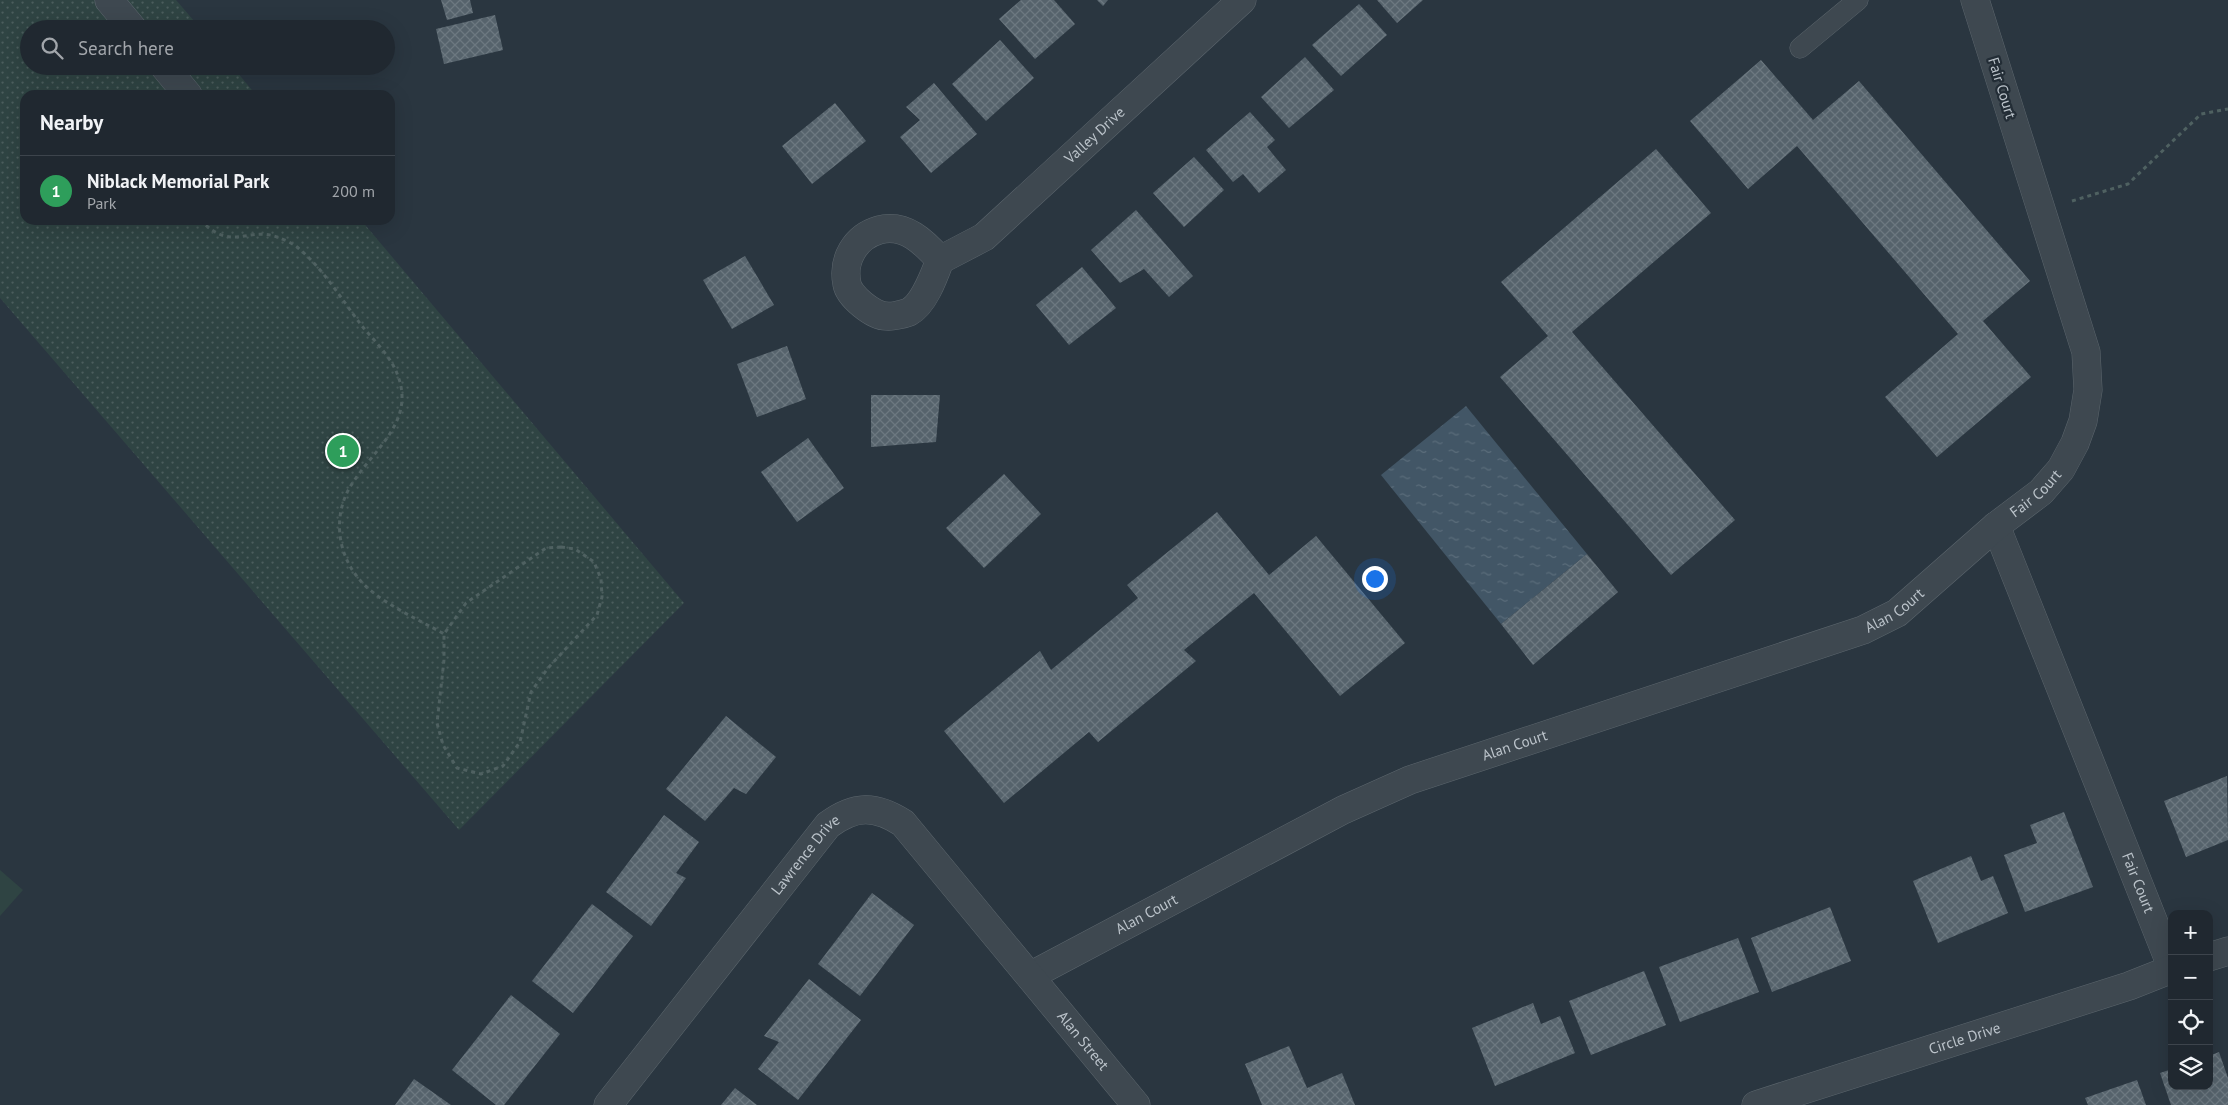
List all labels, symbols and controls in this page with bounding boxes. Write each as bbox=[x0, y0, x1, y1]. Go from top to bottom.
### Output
search box bbox=[20, 20, 395, 75]
icon: search bbox=[38, 34, 66, 62]
text: Search here bbox=[78, 36, 174, 60]
street label: Fair Court bbox=[1984, 55, 2021, 121]
street label: Valley Drive bbox=[1059, 102, 1129, 168]
text: Nearby bbox=[40, 109, 103, 136]
text: Niblack Memorial Park bbox=[87, 169, 269, 193]
text: 1 bbox=[51, 181, 61, 201]
text: 200 m bbox=[332, 181, 375, 201]
text: Park bbox=[87, 193, 116, 213]
pin: 1 bbox=[327, 432, 359, 470]
street label: Fair Court bbox=[2006, 465, 2065, 521]
your location bbox=[1362, 566, 1388, 592]
street label: Alan Court bbox=[1861, 584, 1928, 637]
street label: Alan Court bbox=[1479, 725, 1550, 765]
street label: Lawrence Drive bbox=[767, 810, 843, 899]
street label: Fair Court bbox=[2118, 850, 2159, 915]
street label: Alan Court bbox=[1112, 889, 1181, 938]
map controls bbox=[2168, 910, 2213, 1090]
button: + bbox=[2168, 910, 2213, 955]
button: − bbox=[2168, 955, 2213, 1000]
button: locate bbox=[2168, 1000, 2213, 1045]
street label: Alan Street bbox=[1053, 1007, 1113, 1074]
street label: Circle Drive bbox=[1926, 1018, 2003, 1058]
button: layers bbox=[2168, 1045, 2213, 1090]

